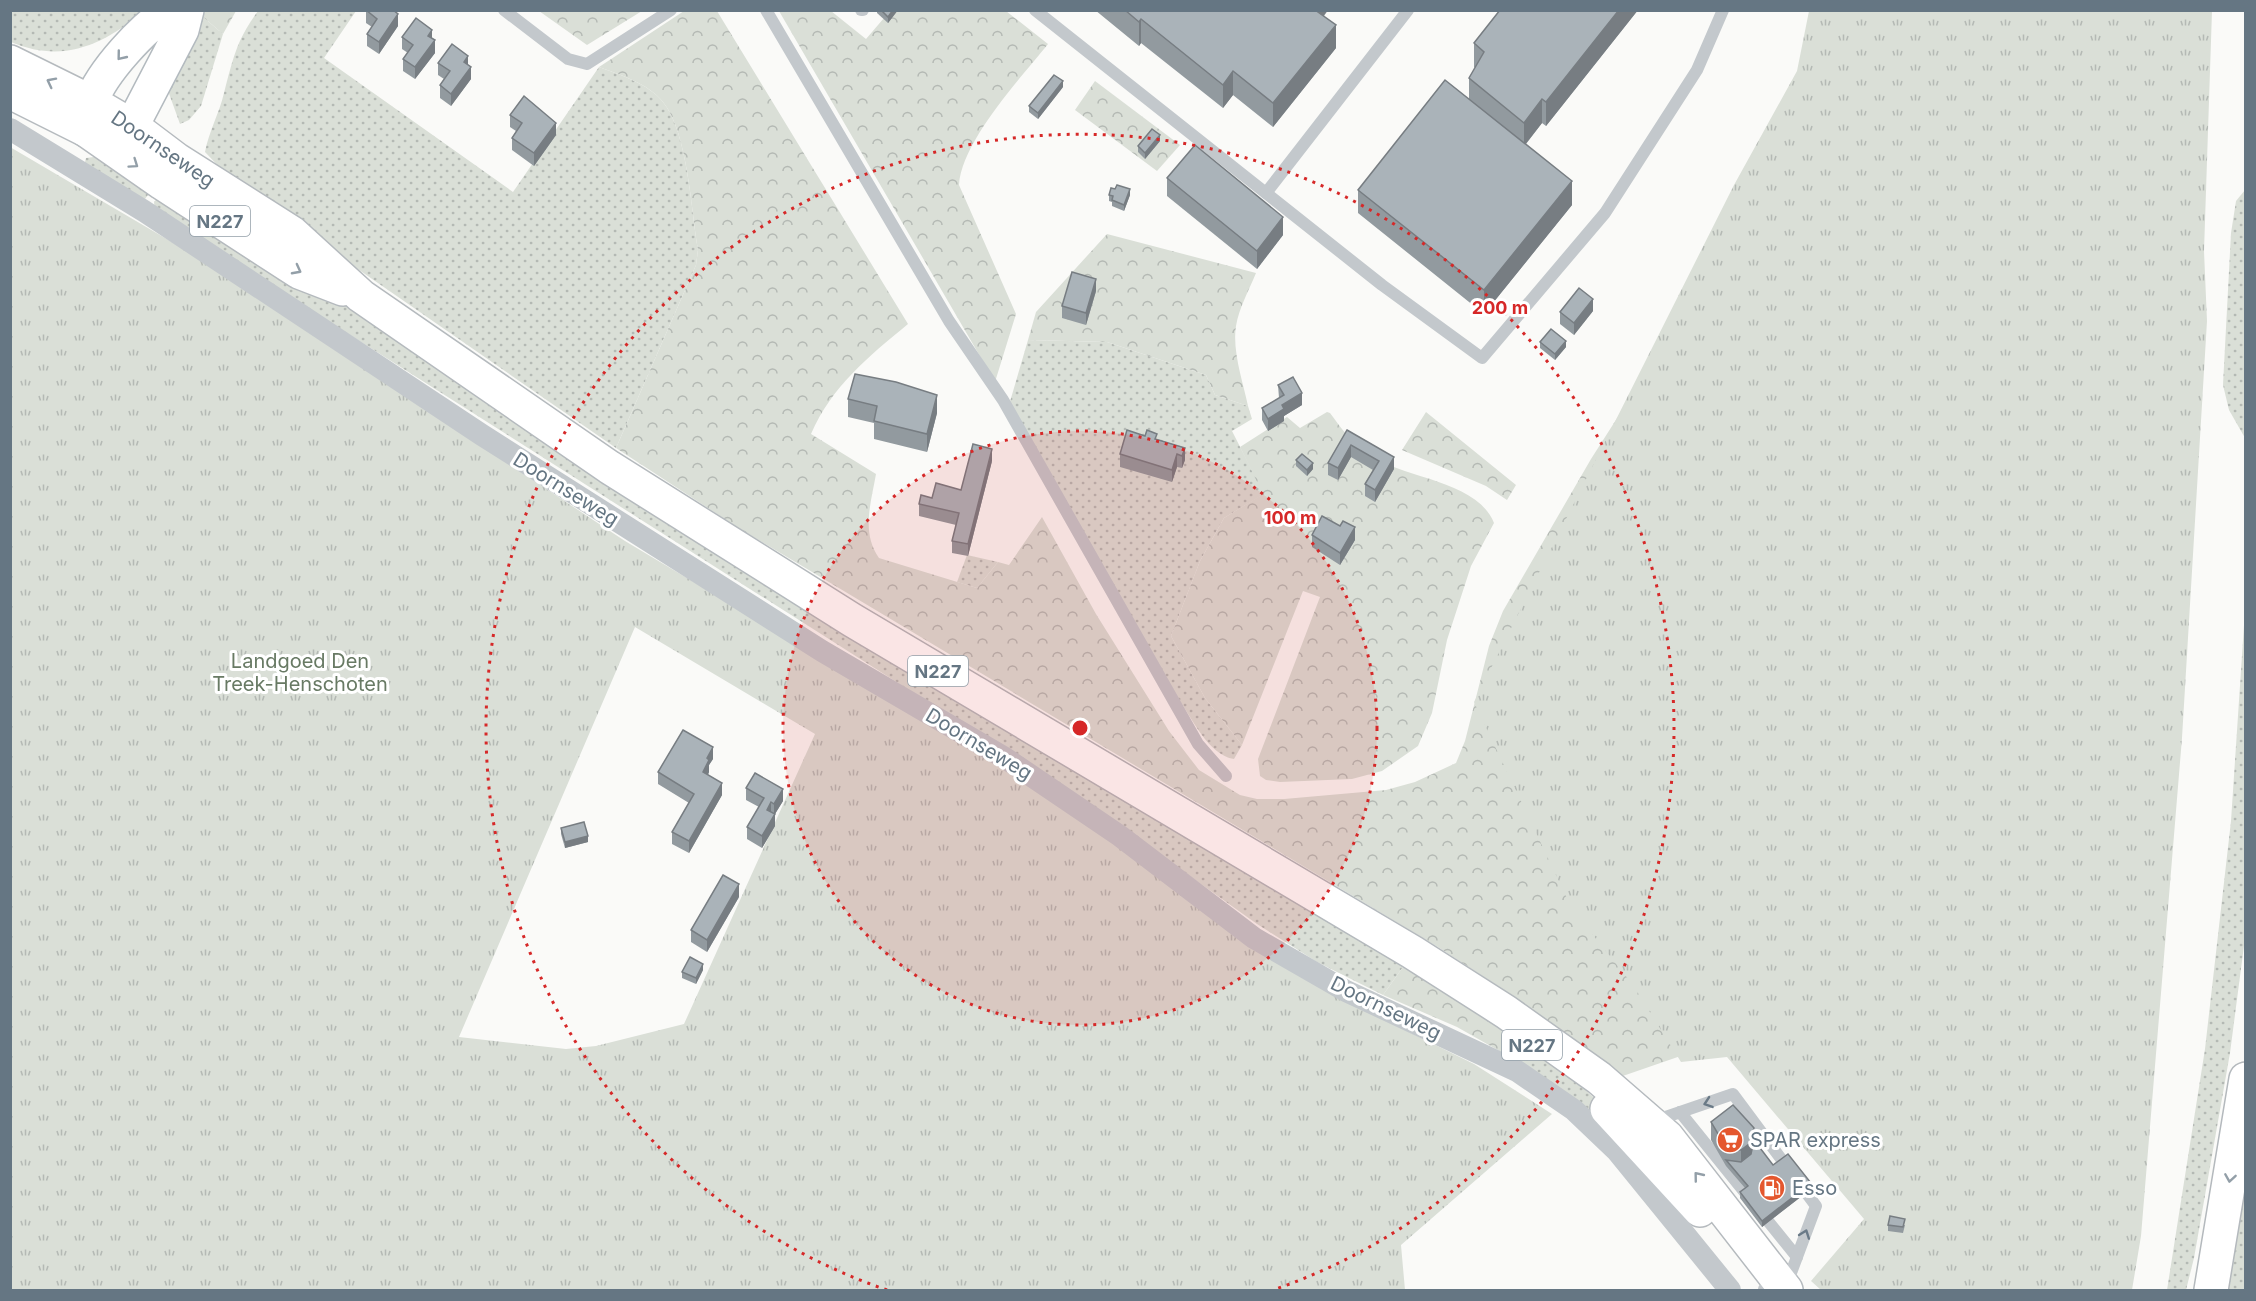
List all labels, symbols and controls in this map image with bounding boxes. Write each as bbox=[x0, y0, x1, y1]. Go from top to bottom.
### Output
one-way arrow bbox=[117, 49, 128, 60]
one-way arrow bbox=[46, 77, 57, 89]
street label: Doornseweg bbox=[107, 106, 219, 192]
one-way arrow bbox=[127, 157, 138, 168]
road number: N227 bbox=[190, 206, 250, 236]
one-way arrow bbox=[291, 263, 301, 274]
text: 200 m bbox=[1472, 297, 1528, 318]
street label: Doornseweg bbox=[509, 447, 623, 531]
text: 100 m bbox=[1264, 507, 1316, 528]
park label: Landgoed Den Treek-Henschoten bbox=[212, 649, 388, 696]
road number: N227 bbox=[908, 656, 968, 686]
street label: Doornseweg bbox=[921, 703, 1037, 785]
centre of rings bbox=[1070, 718, 1090, 738]
street label: Doornseweg bbox=[1327, 971, 1445, 1045]
road number: N227 bbox=[1502, 1030, 1562, 1060]
one-way arrow bbox=[1703, 1095, 1714, 1108]
supermarket icon: SPAR express bbox=[1715, 1125, 1745, 1155]
place label: SPAR express bbox=[1750, 1128, 1881, 1152]
one-way arrow bbox=[1694, 1172, 1705, 1183]
fuel station icon: Esso bbox=[1757, 1173, 1787, 1203]
one-way arrow bbox=[2225, 1174, 2237, 1183]
place label: Esso bbox=[1792, 1176, 1837, 1200]
one-way arrow bbox=[1798, 1229, 1811, 1240]

